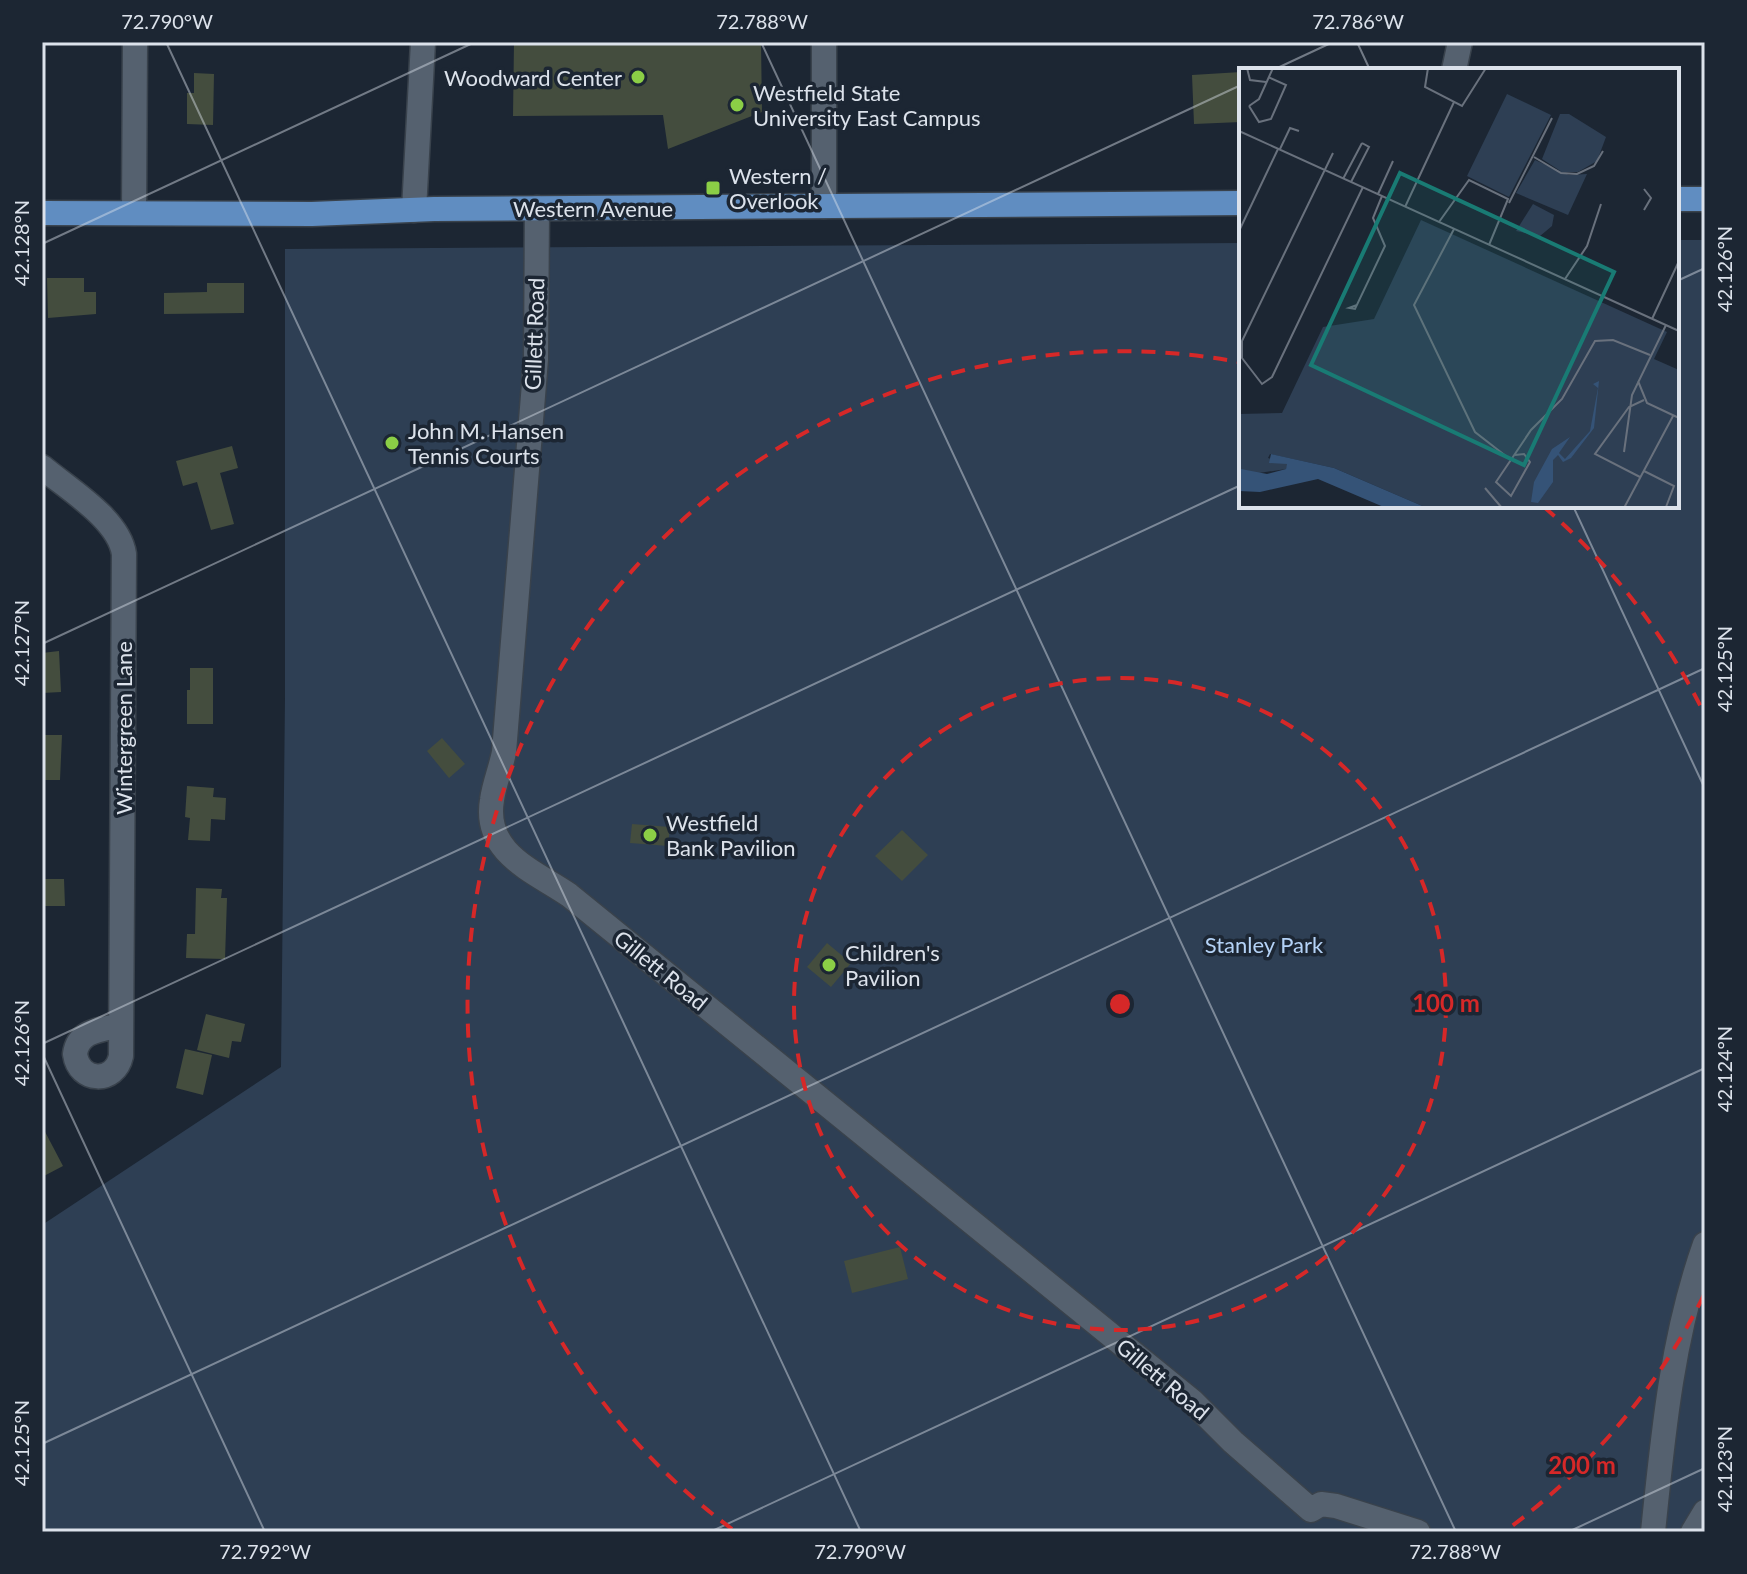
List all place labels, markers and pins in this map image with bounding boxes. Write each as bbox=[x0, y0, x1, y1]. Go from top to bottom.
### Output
place label: Woodward Center bbox=[444, 64, 622, 91]
marker: Woodward Center bbox=[629, 68, 647, 86]
place label: Westfield State University East Campus bbox=[753, 79, 981, 131]
marker: Westfield State University East Campus bbox=[728, 96, 746, 114]
place label: Western / Overlook bbox=[729, 162, 827, 214]
marker: Western / Overlook bbox=[704, 179, 722, 197]
place label: John M. Hansen Tennis Courts bbox=[408, 417, 564, 469]
marker: John M. Hansen Tennis Courts bbox=[383, 434, 401, 452]
place label: Westfield Bank Pavilion bbox=[666, 809, 795, 861]
marker: Westfield Bank Pavilion bbox=[641, 826, 659, 844]
place label: Children's Pavilion bbox=[845, 939, 940, 991]
marker: Children's Pavilion bbox=[820, 956, 838, 974]
centre of rings bbox=[1106, 990, 1134, 1018]

